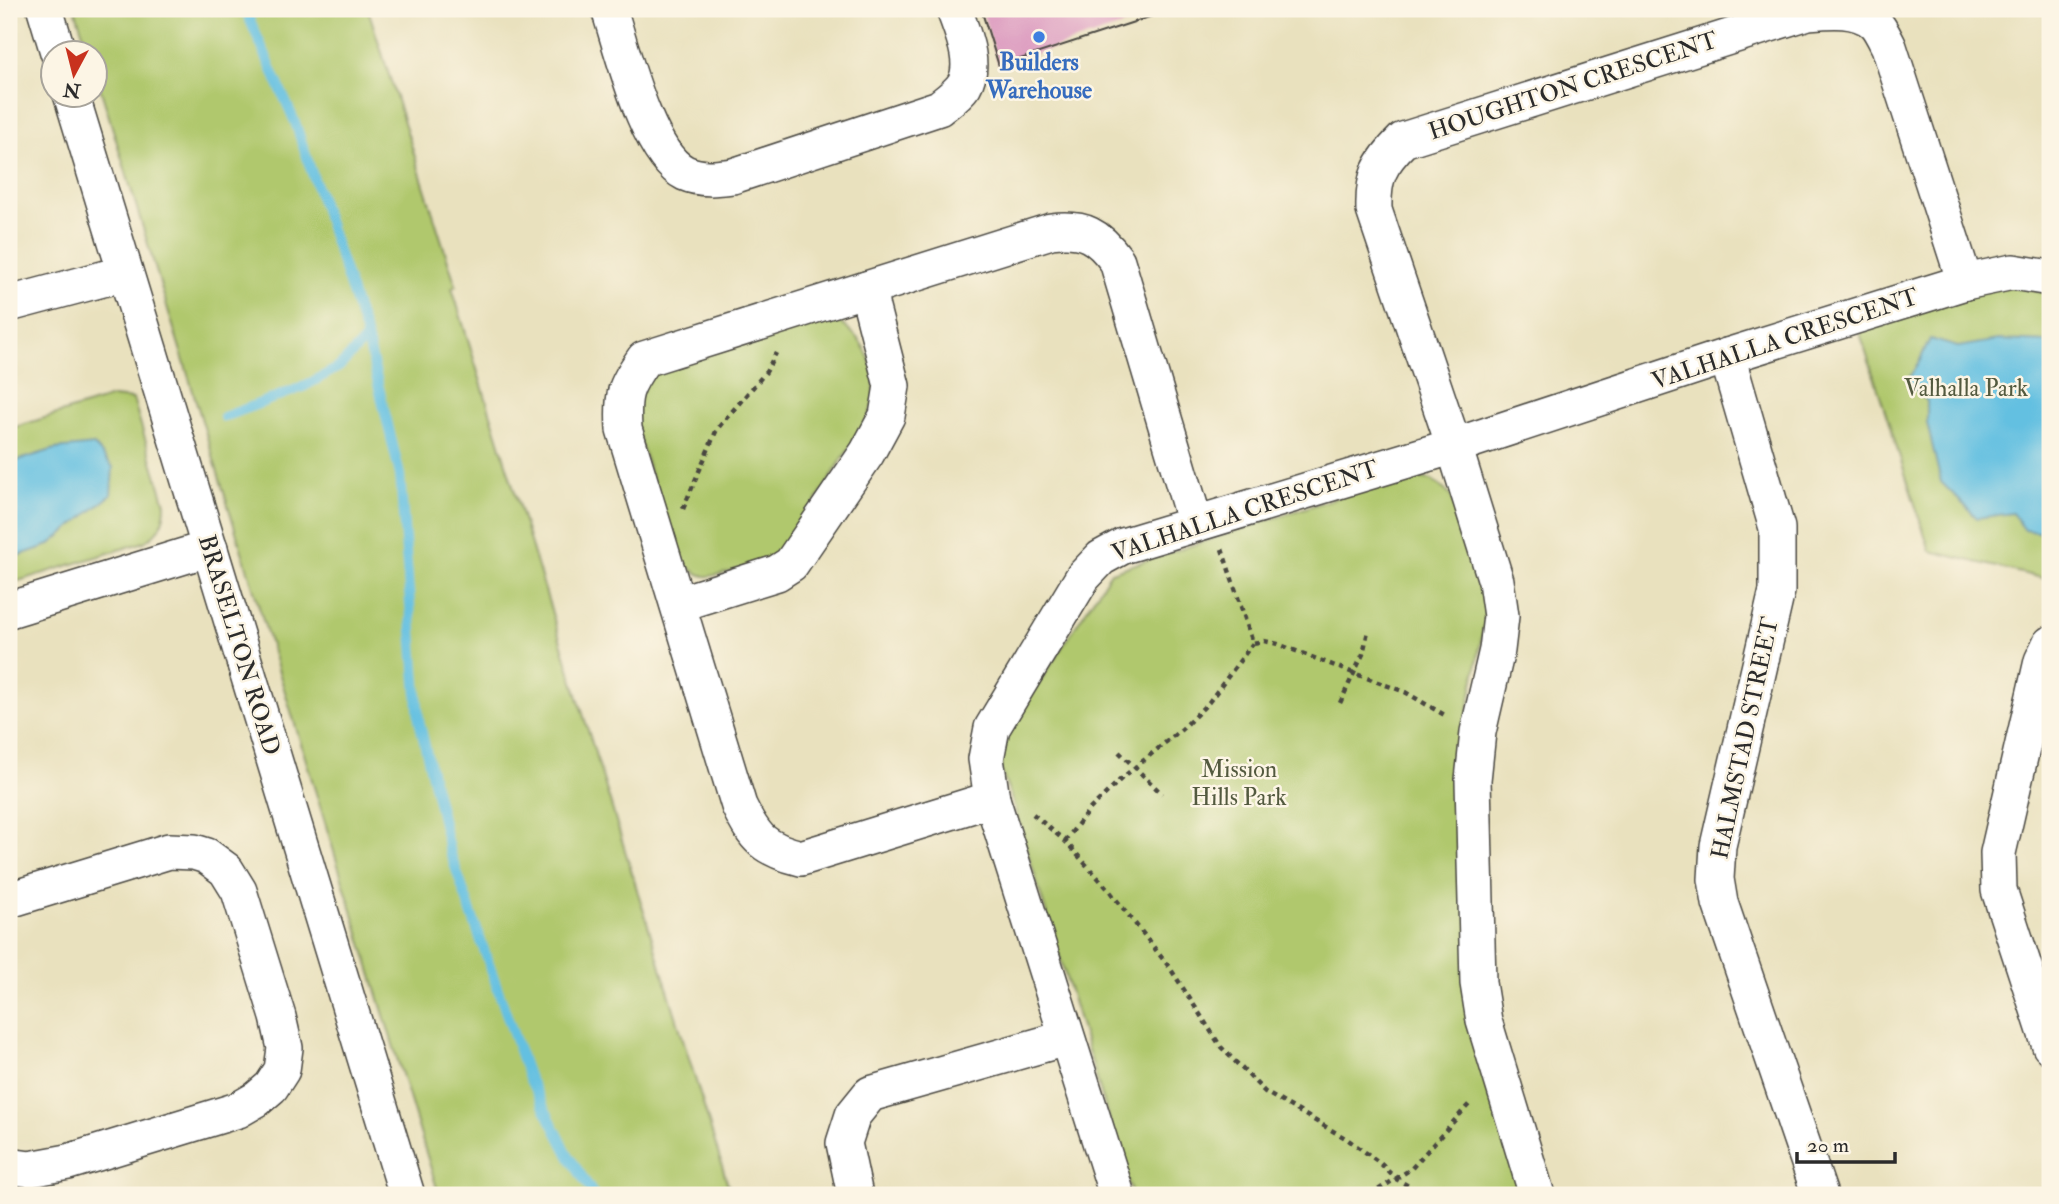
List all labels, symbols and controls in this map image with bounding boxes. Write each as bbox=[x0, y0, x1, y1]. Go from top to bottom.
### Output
street label: HOUGHTON CRESCENT bbox=[1425, 25, 1721, 147]
marker: Builders Warehouse bbox=[1031, 29, 1047, 45]
north arrow bbox=[38, 38, 108, 108]
place label: Builders Warehouse bbox=[985, 47, 1092, 106]
text: N bbox=[61, 77, 83, 103]
street label: VALHALLA CRESCENT bbox=[1648, 281, 1922, 397]
park label: Valhalla Park bbox=[1904, 373, 2029, 404]
street label: VALHALLA CRESCENT bbox=[1108, 453, 1382, 569]
street label: BRASELTON ROAD bbox=[191, 531, 287, 759]
street label: HALMSTAD STREET bbox=[1704, 614, 1786, 862]
park label: Mission Hills Park bbox=[1191, 754, 1287, 813]
scale bar bbox=[1797, 1120, 1895, 1164]
text: 20 m bbox=[1807, 1132, 1849, 1159]

